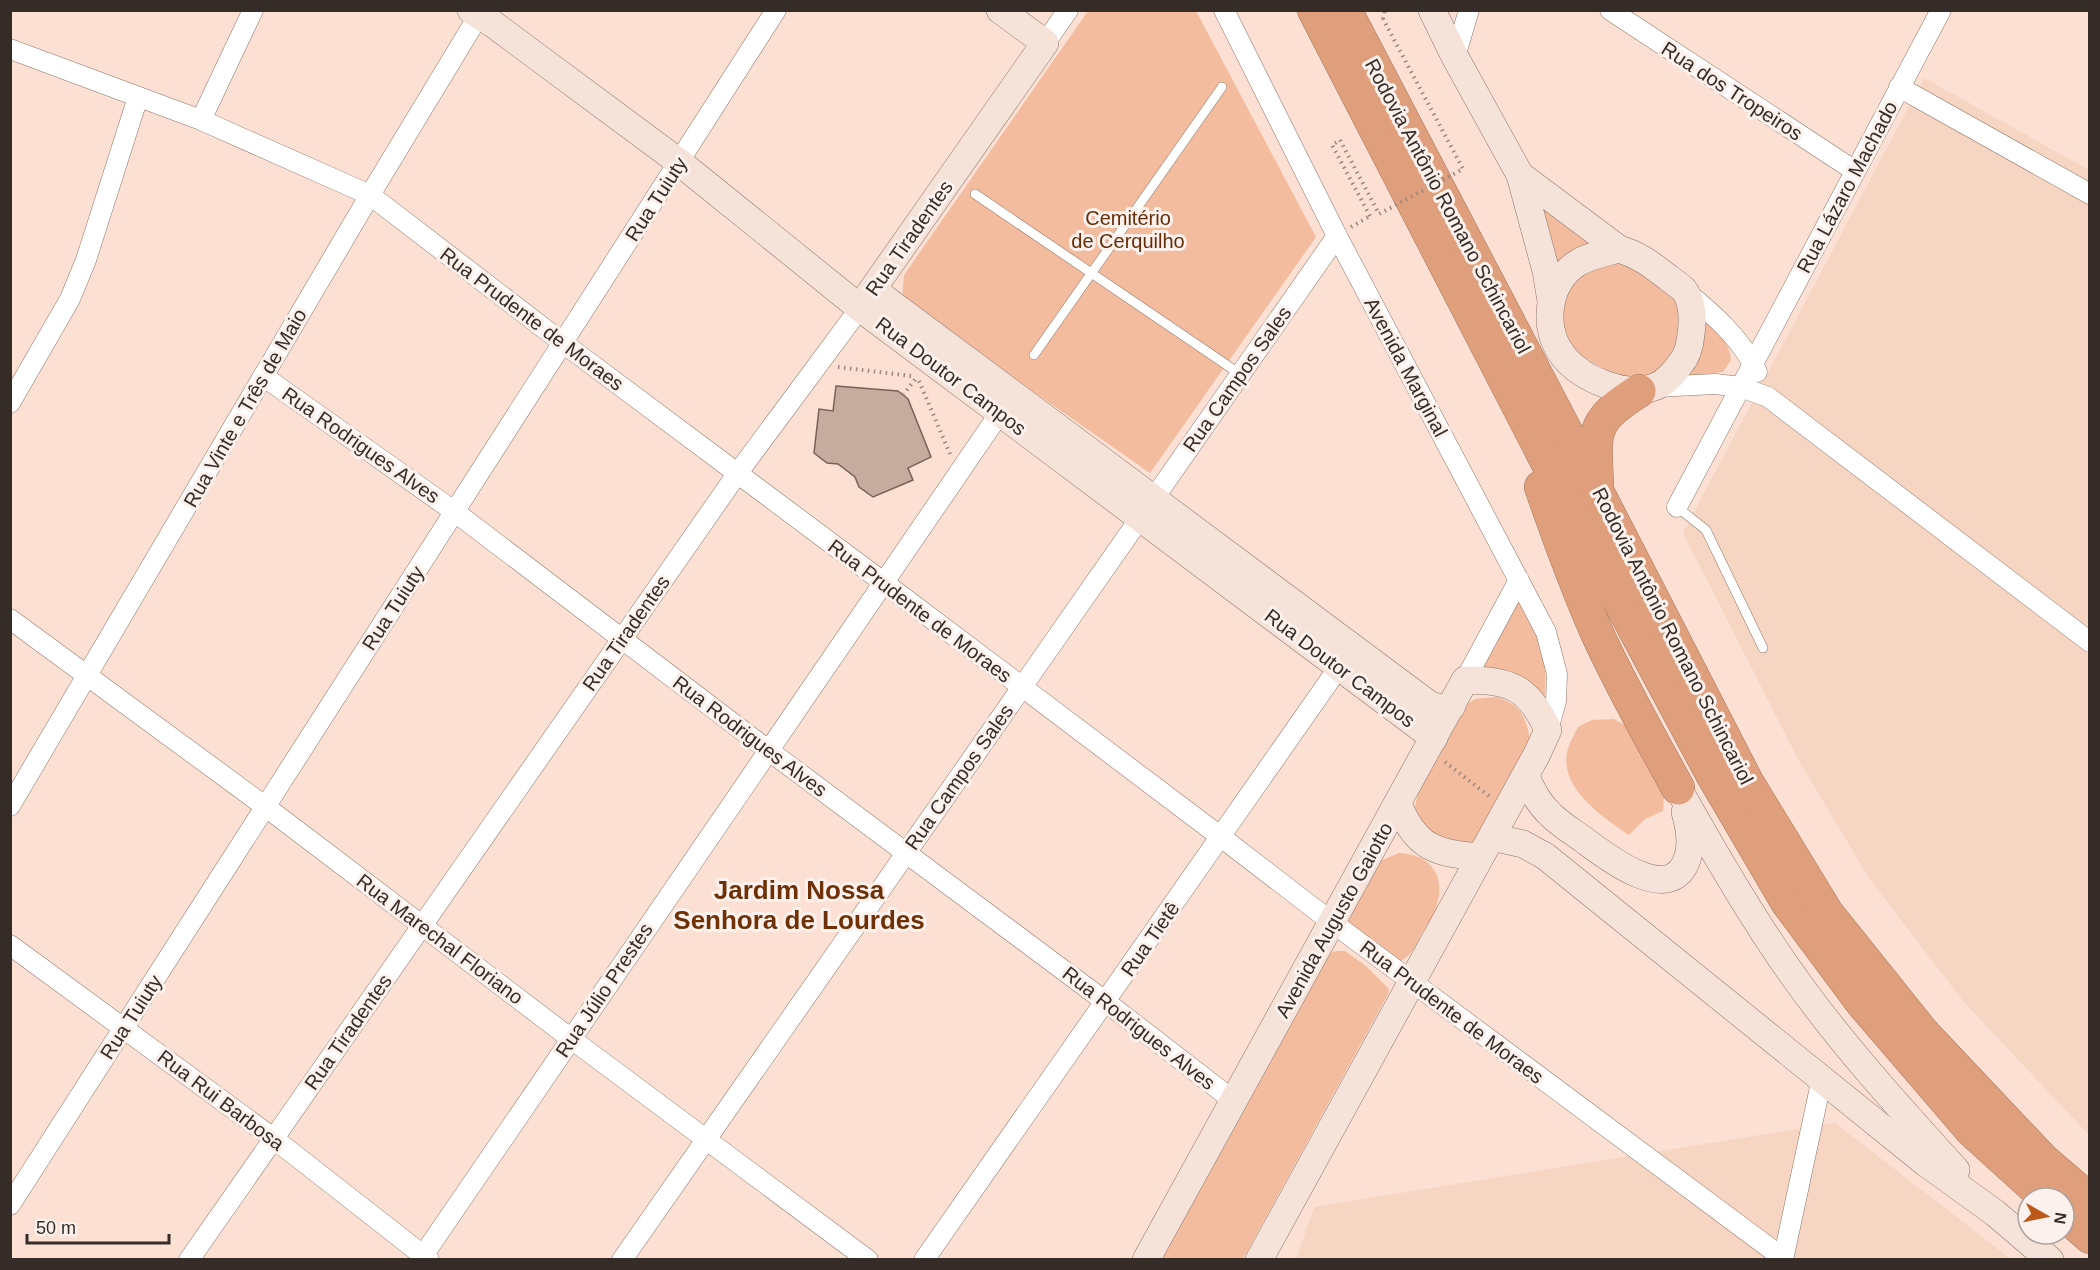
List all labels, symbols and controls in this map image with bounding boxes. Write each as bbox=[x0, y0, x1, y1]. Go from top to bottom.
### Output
street label: Rua dos Tropeiros bbox=[1657, 37, 1807, 145]
street label: Rodovia Antônio Romano Schincariol bbox=[1361, 55, 1535, 357]
street label: Rua Lázaro Machado bbox=[1792, 97, 1902, 277]
street label: Rua Tuiuty bbox=[621, 153, 691, 245]
street label: Rua Tiradentes bbox=[861, 176, 957, 300]
park label: Cemitério de Cerquilho bbox=[1071, 207, 1185, 252]
street label: Rua Prudente de Moraes bbox=[436, 243, 628, 395]
street label: Avenida Marginal bbox=[1360, 294, 1452, 440]
street label: Rua Campos Sales bbox=[1179, 302, 1295, 456]
street label: Rua Vinte e Três de Maio bbox=[179, 305, 311, 511]
street label: Rua Doutor Campos bbox=[872, 312, 1030, 440]
street label: Rua Rodrigues Alves bbox=[278, 382, 444, 508]
street label: Rodovia Antônio Romano Schincariol bbox=[1588, 484, 1758, 788]
street label: Rua Prudente de Moraes bbox=[824, 535, 1016, 687]
street label: Rua Tuiuty bbox=[358, 562, 428, 654]
street label: Rua Tiradentes bbox=[578, 571, 674, 695]
street label: Rua Doutor Campos bbox=[1261, 604, 1419, 732]
street label: Rua Rodrigues Alves bbox=[669, 671, 831, 801]
street label: Rua Campos Sales bbox=[901, 700, 1017, 854]
street label: Avenida Augusto Gaiotto bbox=[1271, 819, 1397, 1021]
street label: Rua Marechal Floriano bbox=[353, 869, 527, 1009]
district label: Jardim Nossa Senhora de Lourdes bbox=[673, 875, 925, 935]
street label: Rua Tietê bbox=[1116, 898, 1184, 980]
street label: Rua Júlio Prestes bbox=[551, 919, 657, 1061]
street label: Rua Prudente de Moraes bbox=[1356, 936, 1548, 1088]
street label: Rua Rodrigues Alves bbox=[1059, 962, 1219, 1094]
street label: Rua Tiradentes bbox=[300, 970, 396, 1094]
street label: Rua Tuiuty bbox=[96, 971, 166, 1063]
street label: Rua Rui Barbosa bbox=[154, 1045, 289, 1155]
north arrow bbox=[2016, 1186, 2076, 1246]
scale bar bbox=[27, 1207, 170, 1245]
text: N bbox=[2051, 1211, 2070, 1225]
text: 50 m bbox=[36, 1218, 76, 1238]

